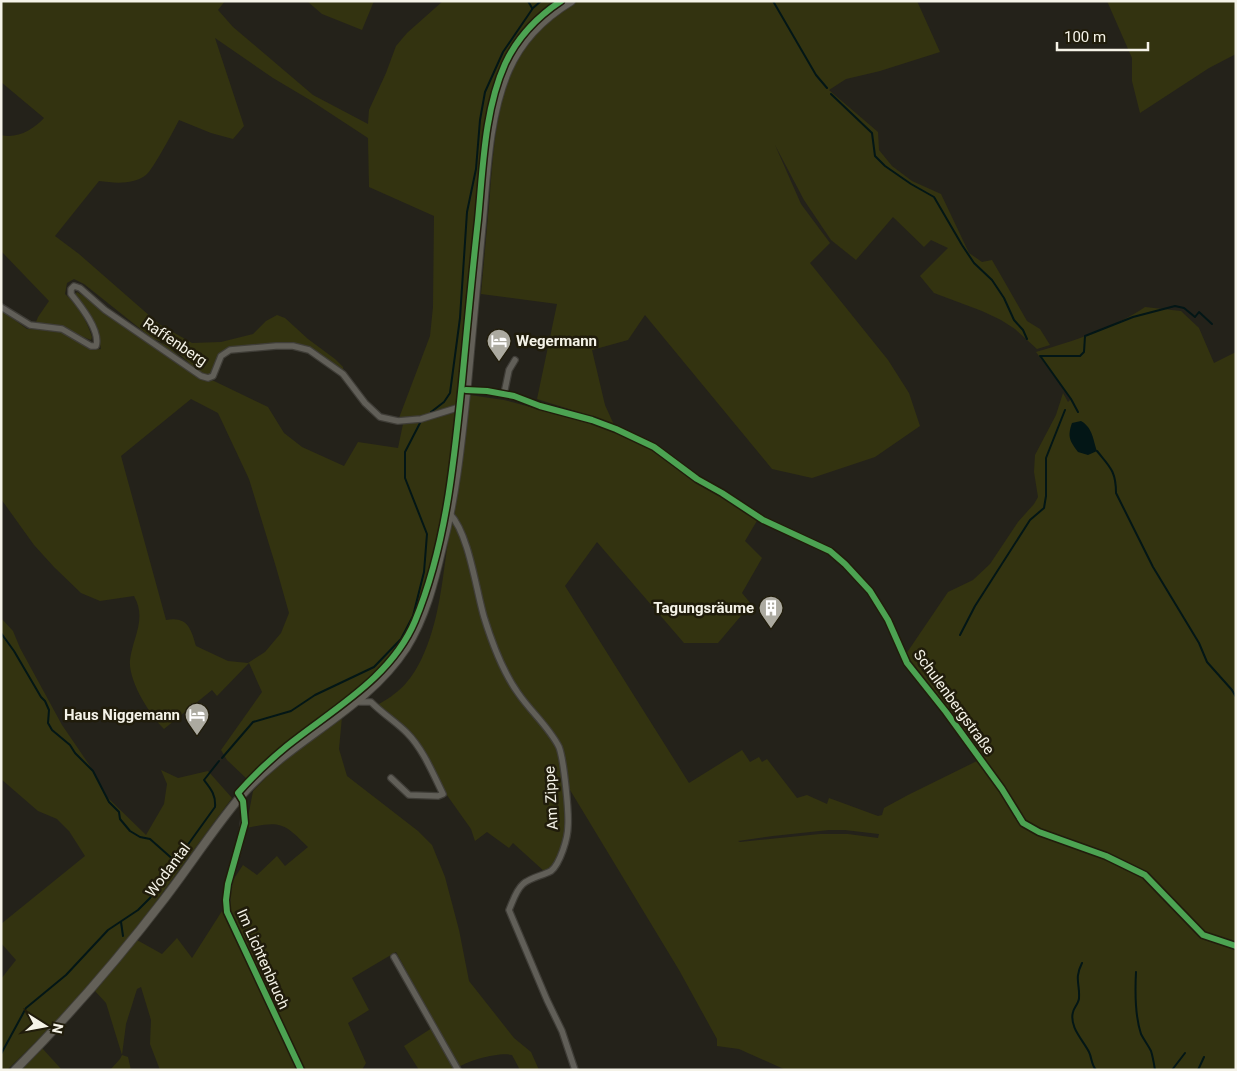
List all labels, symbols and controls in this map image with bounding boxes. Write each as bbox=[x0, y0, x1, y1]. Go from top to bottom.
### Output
scale bar bbox=[1057, 20, 1148, 52]
text: 100 m bbox=[1064, 28, 1106, 46]
street label: Raffenberg bbox=[139, 314, 211, 370]
hotel icon: Wegermann bbox=[486, 328, 512, 362]
place label: Wegermann bbox=[516, 332, 597, 350]
building icon: Tagungsräume bbox=[758, 595, 784, 629]
place label: Tagungsräume bbox=[653, 599, 754, 617]
street label: Schulenbergstraße bbox=[910, 646, 998, 758]
hotel icon: Haus Niggemann bbox=[184, 702, 210, 736]
place label: Haus Niggemann bbox=[64, 706, 180, 724]
street label: Am Zippe bbox=[540, 765, 562, 830]
street label: Wodantal bbox=[142, 839, 194, 901]
street label: Im Lichtenbruch bbox=[233, 906, 293, 1012]
north arrow bbox=[20, 1001, 70, 1051]
text: N bbox=[49, 1022, 67, 1035]

